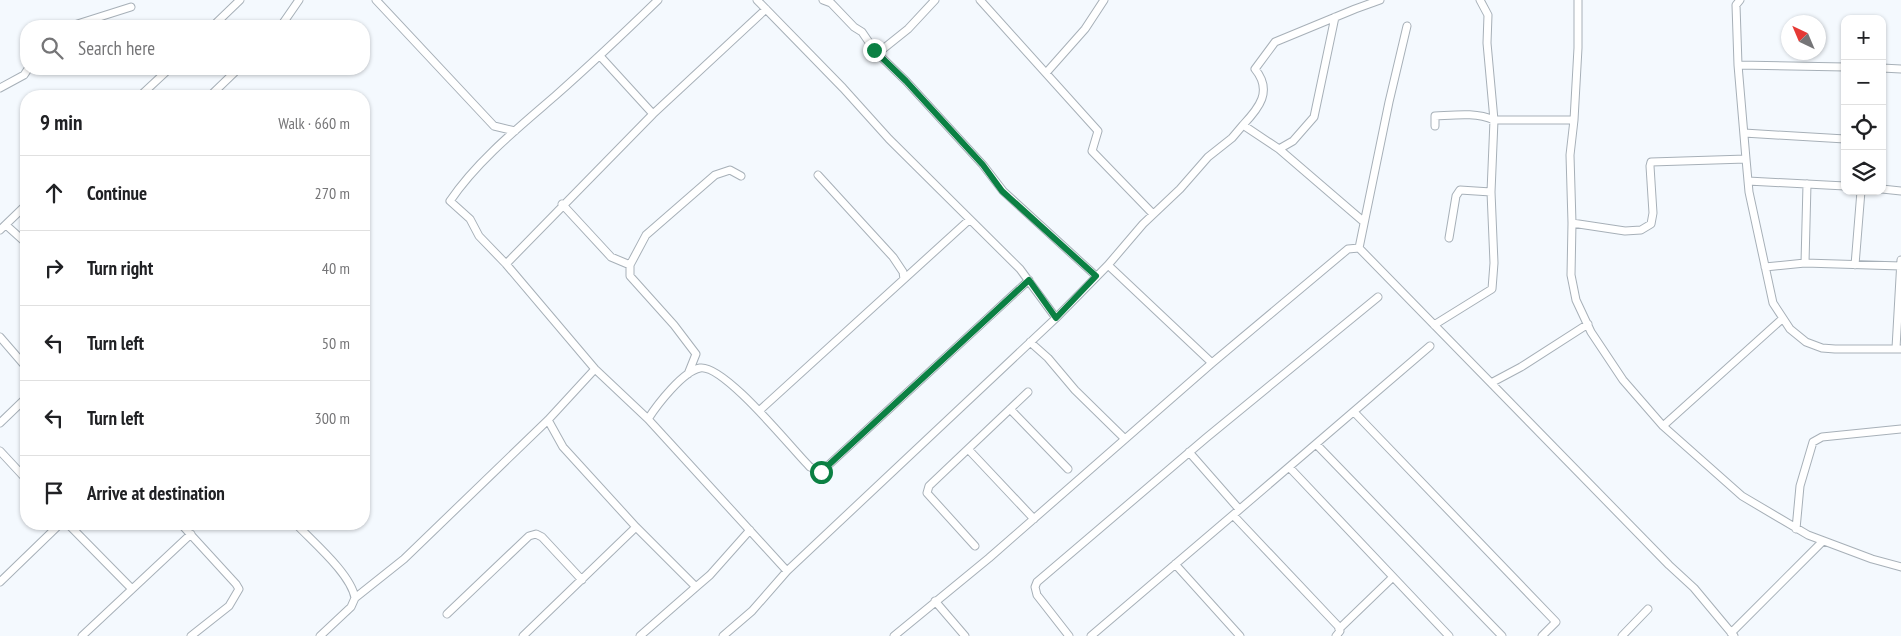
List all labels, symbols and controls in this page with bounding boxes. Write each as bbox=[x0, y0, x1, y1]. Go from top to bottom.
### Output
north arrow bbox=[1781, 15, 1826, 60]
map controls bbox=[1841, 15, 1886, 195]
button: + bbox=[1841, 15, 1886, 60]
search box bbox=[20, 20, 370, 75]
icon: search bbox=[38, 34, 66, 62]
text: Search here bbox=[78, 36, 155, 60]
route end bbox=[863, 39, 886, 62]
button: − bbox=[1841, 60, 1886, 105]
button: locate bbox=[1841, 105, 1886, 150]
text: 9 min bbox=[40, 109, 82, 136]
text: Walk · 660 m bbox=[278, 113, 350, 133]
button: layers bbox=[1841, 150, 1886, 195]
icon: ahead bbox=[40, 179, 68, 207]
text: Continue bbox=[87, 181, 147, 205]
text: 270 m bbox=[315, 183, 350, 203]
icon: right bbox=[40, 254, 68, 282]
text: Turn right bbox=[87, 256, 153, 280]
text: 40 m bbox=[322, 258, 350, 278]
icon: left bbox=[40, 329, 68, 357]
text: Turn left bbox=[87, 331, 144, 355]
text: 50 m bbox=[322, 333, 350, 353]
icon: left bbox=[40, 404, 68, 432]
text: Turn left bbox=[87, 406, 144, 430]
text: 300 m bbox=[315, 408, 350, 428]
route start bbox=[810, 461, 833, 484]
icon: arrive bbox=[40, 479, 68, 507]
text: Arrive at destination bbox=[87, 481, 225, 505]

